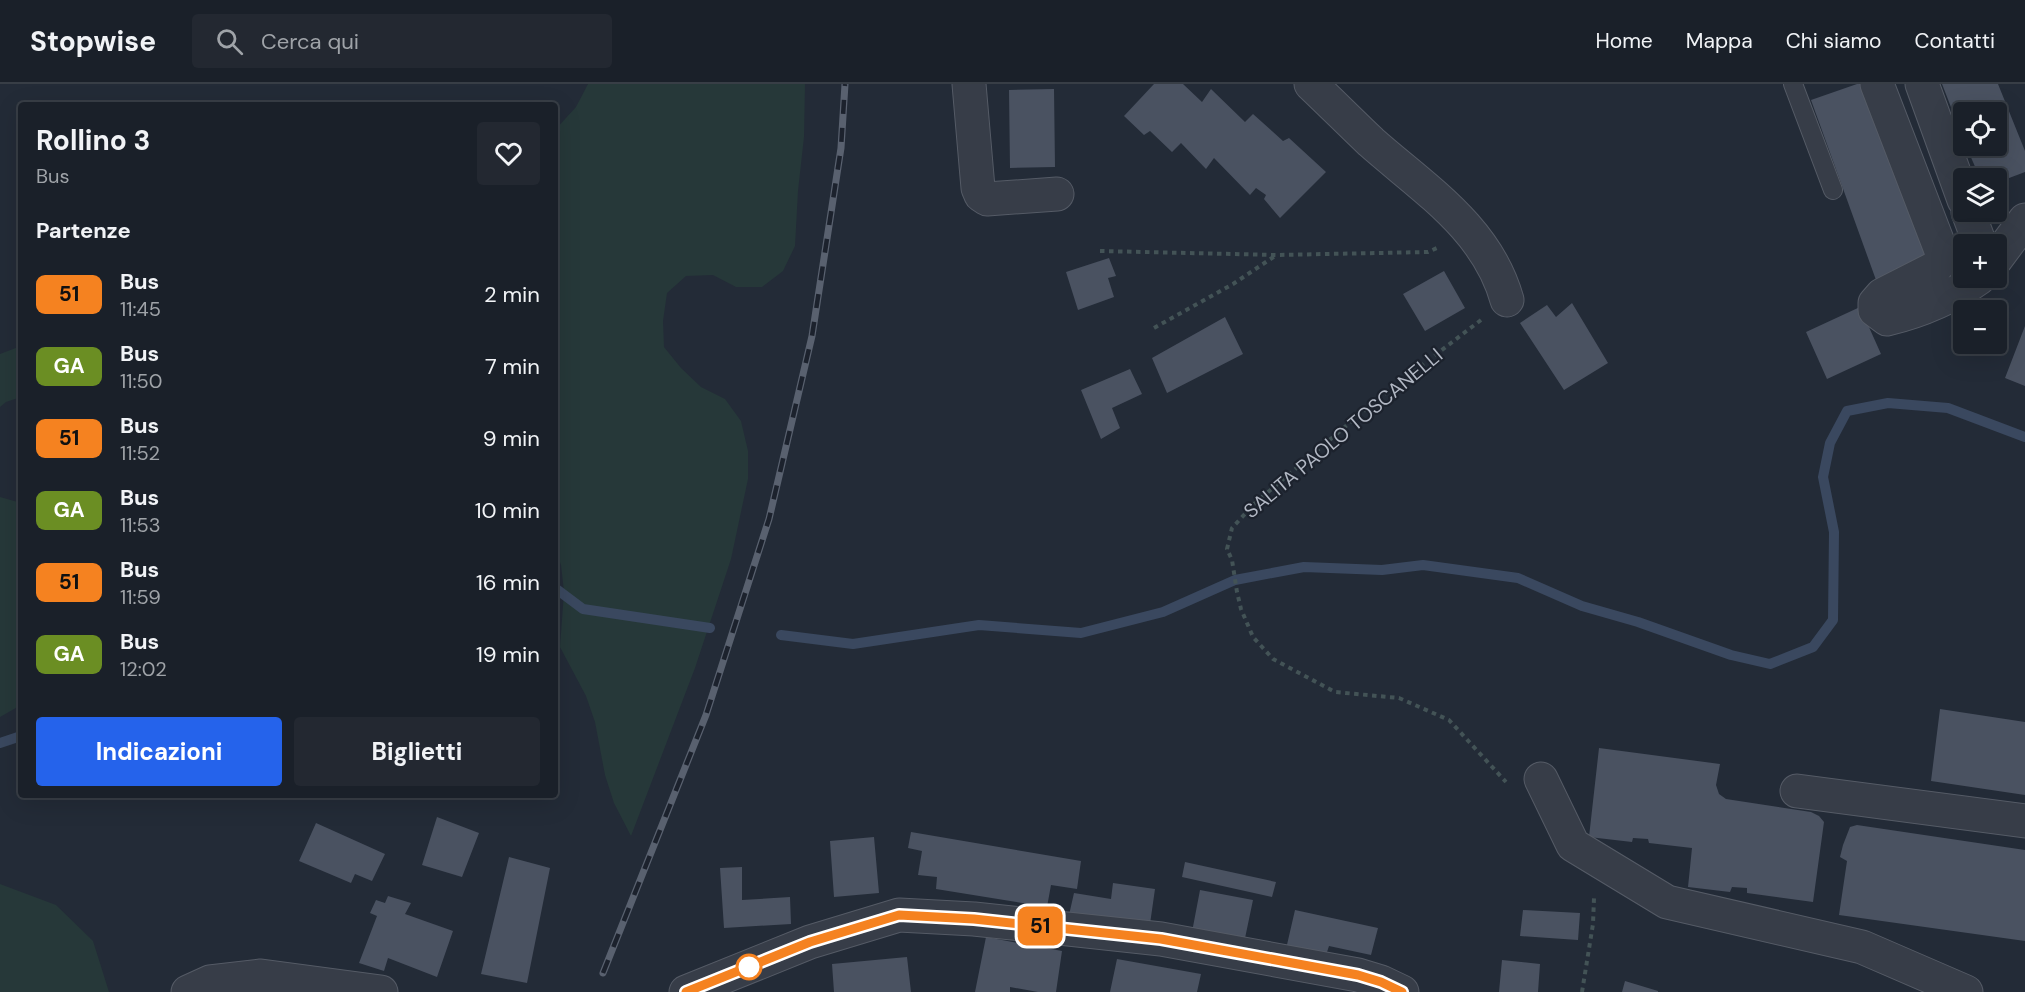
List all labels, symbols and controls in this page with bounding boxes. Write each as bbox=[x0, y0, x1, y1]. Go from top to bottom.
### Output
search box bbox=[192, 14, 612, 68]
text: Stopwise bbox=[30, 23, 156, 60]
icon: search bbox=[213, 25, 246, 58]
text: Cerca qui bbox=[261, 27, 359, 56]
text: Home bbox=[1595, 27, 1653, 55]
text: Mappa bbox=[1686, 27, 1753, 55]
text: Chi siamo bbox=[1786, 27, 1882, 55]
text: Contatti bbox=[1915, 27, 1995, 55]
map controls bbox=[1953, 102, 2007, 354]
button: locate bbox=[1953, 102, 2007, 156]
text: Rollino 3 bbox=[36, 122, 150, 159]
button: heart bbox=[477, 122, 540, 185]
text: Bus bbox=[36, 163, 70, 189]
button: layers bbox=[1953, 168, 2007, 222]
text: Partenze bbox=[36, 216, 131, 245]
button: + bbox=[1953, 234, 2007, 288]
text: Bus bbox=[120, 267, 159, 296]
text: 51 bbox=[59, 280, 79, 308]
text: 2 min bbox=[484, 280, 540, 309]
text: 11:45 bbox=[120, 296, 161, 322]
button: − bbox=[1953, 300, 2007, 354]
text: Bus bbox=[120, 339, 159, 368]
street label: SALITA PAOLO TOSCANELLI bbox=[1238, 342, 1448, 524]
text: GA bbox=[53, 352, 85, 380]
text: 7 min bbox=[485, 352, 540, 381]
text: 11:50 bbox=[120, 368, 162, 394]
text: Bus bbox=[120, 411, 159, 440]
text: 51 bbox=[59, 424, 79, 452]
text: 9 min bbox=[483, 424, 540, 453]
text: 11:52 bbox=[120, 440, 160, 466]
text: Bus bbox=[120, 483, 159, 512]
text: GA bbox=[53, 496, 85, 524]
text: 10 min bbox=[475, 496, 540, 525]
text: 11:53 bbox=[120, 512, 161, 538]
text: Bus bbox=[120, 555, 159, 584]
text: 51 bbox=[59, 568, 79, 596]
text: 16 min bbox=[476, 568, 540, 597]
text: 11:59 bbox=[120, 584, 161, 610]
text: Bus bbox=[120, 627, 159, 656]
text: GA bbox=[53, 640, 85, 668]
text: 19 min bbox=[476, 640, 540, 669]
text: 12:02 bbox=[120, 656, 167, 682]
button: Indicazioni bbox=[36, 717, 282, 786]
button: Biglietti bbox=[294, 717, 540, 786]
line badge: 51 bbox=[1013, 906, 1067, 946]
text: 51 bbox=[1030, 912, 1050, 940]
unlabelled marker bbox=[736, 954, 762, 980]

